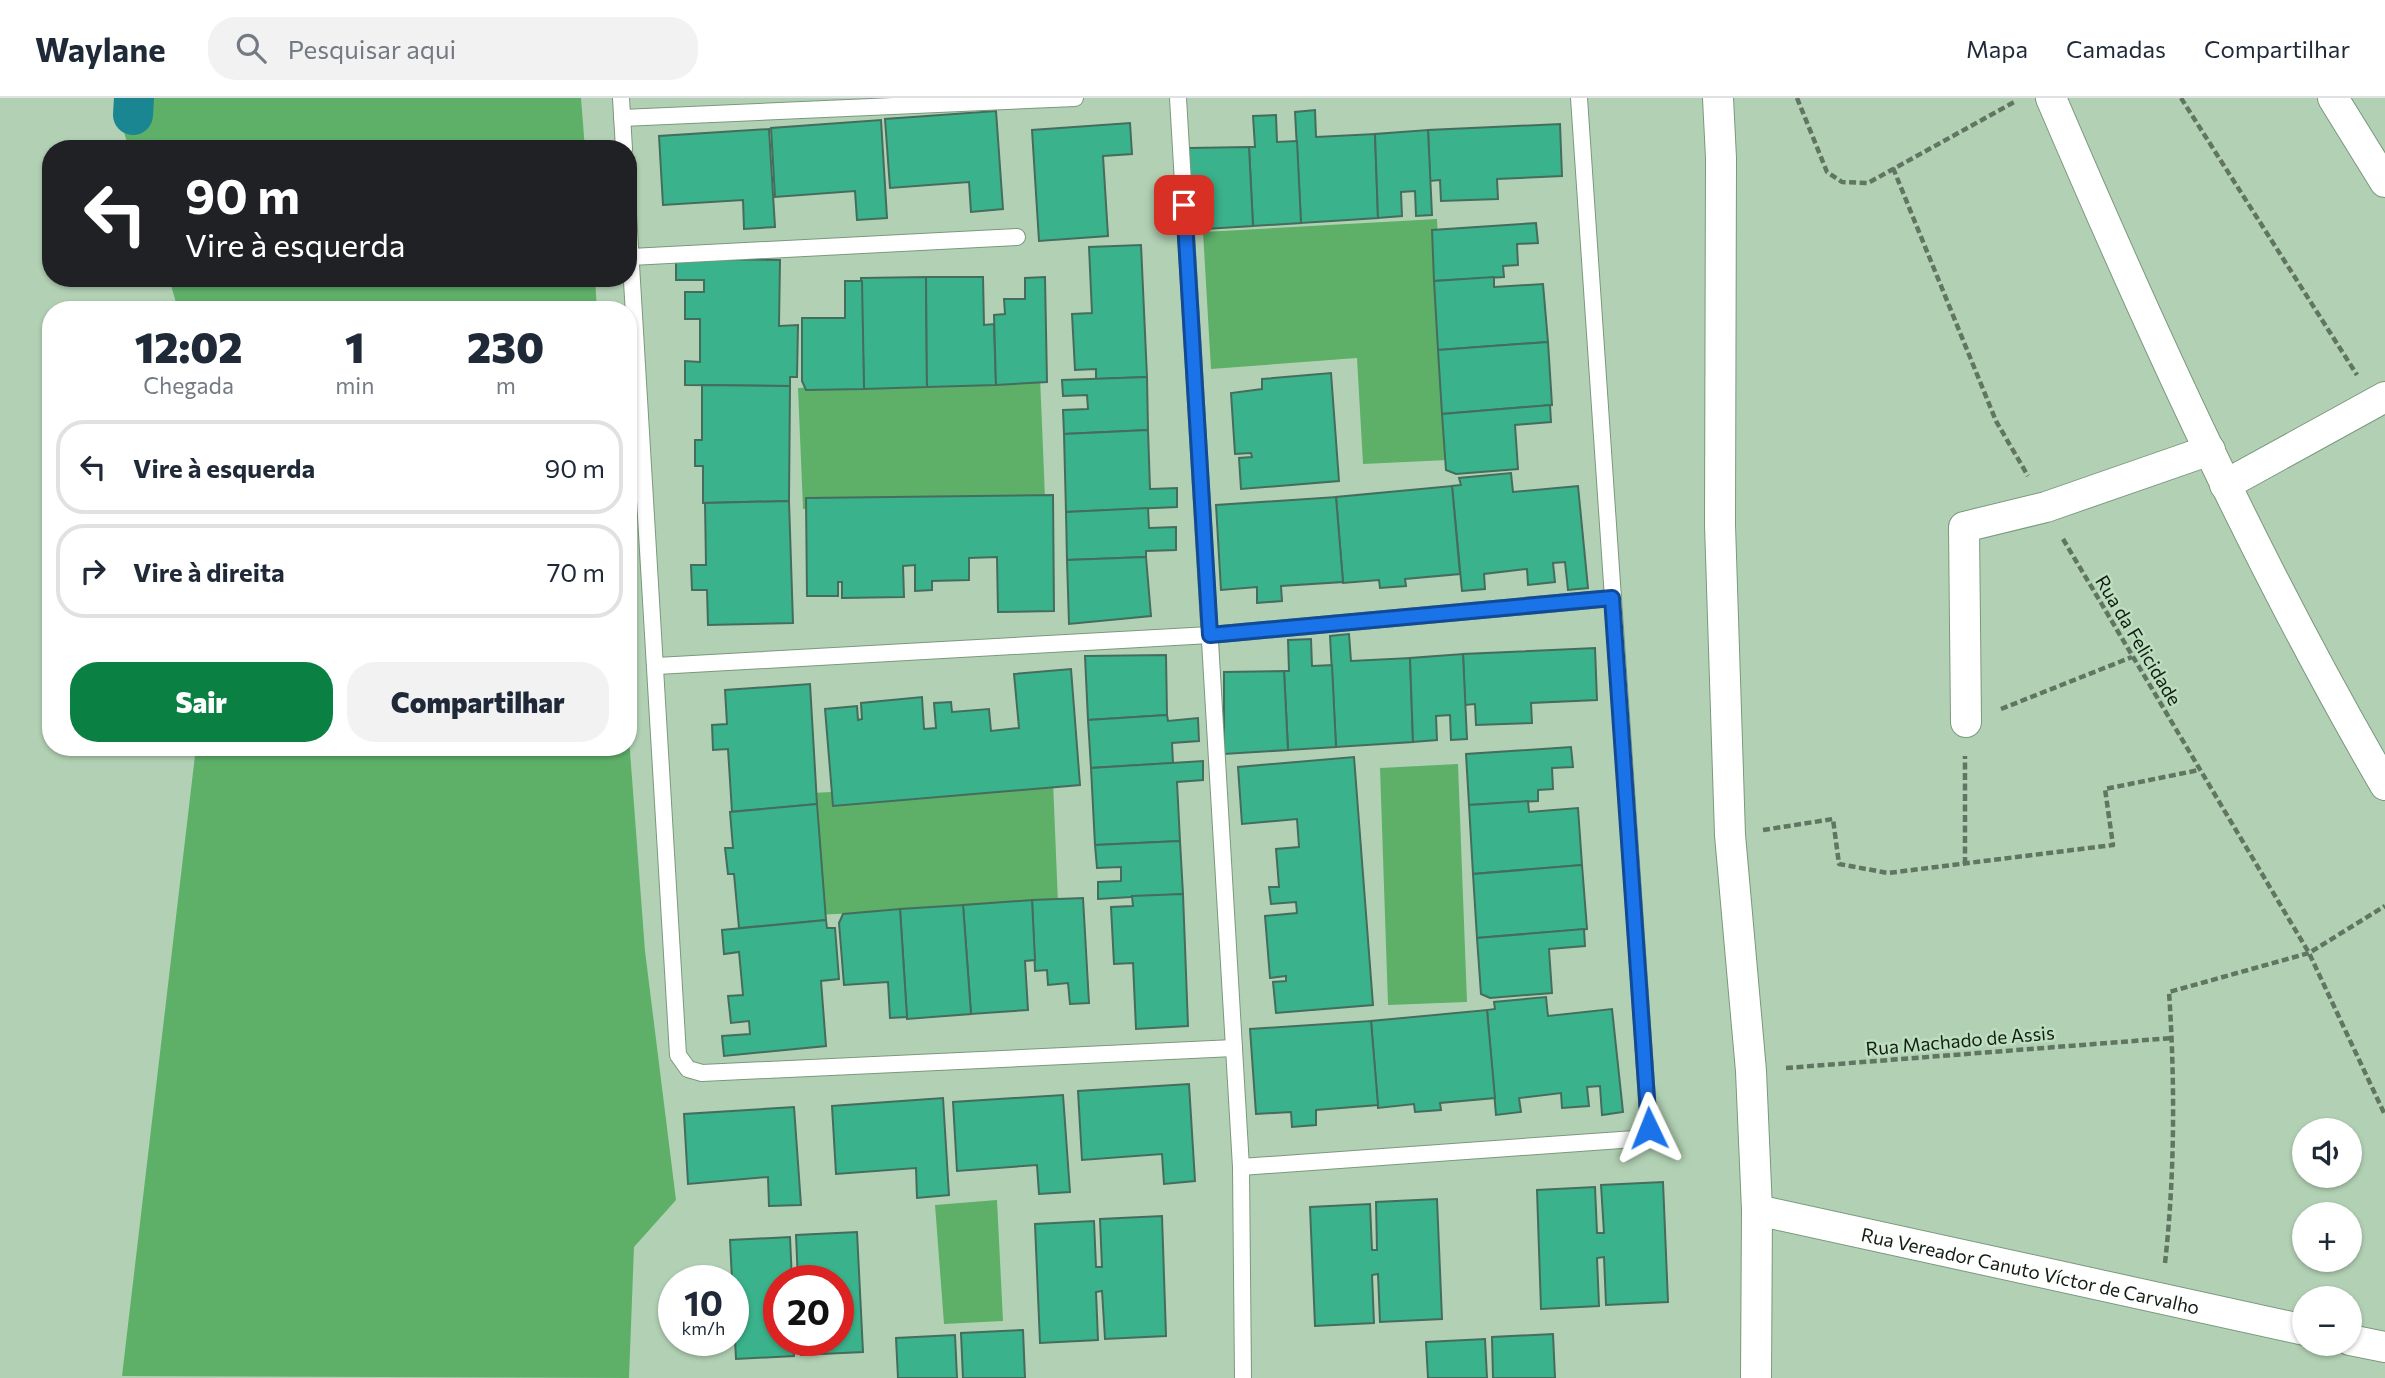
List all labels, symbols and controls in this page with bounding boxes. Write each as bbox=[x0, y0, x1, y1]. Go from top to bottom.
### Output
search box bbox=[208, 17, 698, 80]
text: Waylane bbox=[35, 28, 166, 69]
icon: search bbox=[232, 29, 270, 67]
text: Pesquisar aqui bbox=[288, 33, 456, 64]
text: Mapa bbox=[1966, 34, 2028, 63]
text: Camadas bbox=[2066, 34, 2166, 63]
text: Compartilhar bbox=[2204, 34, 2350, 63]
text: 90 m bbox=[185, 164, 300, 224]
icon: left bbox=[70, 168, 161, 259]
pin bbox=[1154, 175, 1214, 235]
icon: arrive bbox=[1165, 186, 1203, 224]
text: Vire à esquerda bbox=[185, 224, 406, 264]
text: 12:02 bbox=[135, 320, 242, 372]
text: 1 bbox=[345, 320, 365, 372]
text: 230 bbox=[467, 320, 544, 372]
text: Chegada bbox=[143, 371, 234, 399]
text: min bbox=[335, 371, 374, 399]
text: m bbox=[496, 371, 516, 399]
icon: left bbox=[74, 448, 112, 486]
text: Vire à esquerda bbox=[133, 452, 315, 483]
text: 90 m bbox=[545, 452, 605, 483]
icon: right bbox=[74, 552, 112, 590]
text: Vire à direita bbox=[133, 556, 285, 587]
text: 70 m bbox=[547, 556, 605, 587]
street label: Rua da Felicidade bbox=[2091, 571, 2187, 709]
button: Sair bbox=[70, 662, 333, 742]
button: Compartilhar bbox=[347, 662, 609, 742]
street label: Rua Machado de Assis bbox=[1865, 1020, 2055, 1060]
position arrow bbox=[1612, 1091, 1686, 1165]
map controls bbox=[2292, 1118, 2362, 1356]
button: sound bbox=[2292, 1118, 2362, 1188]
button: + bbox=[2292, 1202, 2362, 1272]
street label: Rua Vereador Canuto Víctor de Carvalho bbox=[1859, 1222, 2202, 1318]
speed limit sign: 20 bbox=[763, 1265, 854, 1356]
text: 10 bbox=[684, 1280, 723, 1323]
button: − bbox=[2292, 1286, 2362, 1356]
text: km/h bbox=[682, 1317, 725, 1339]

